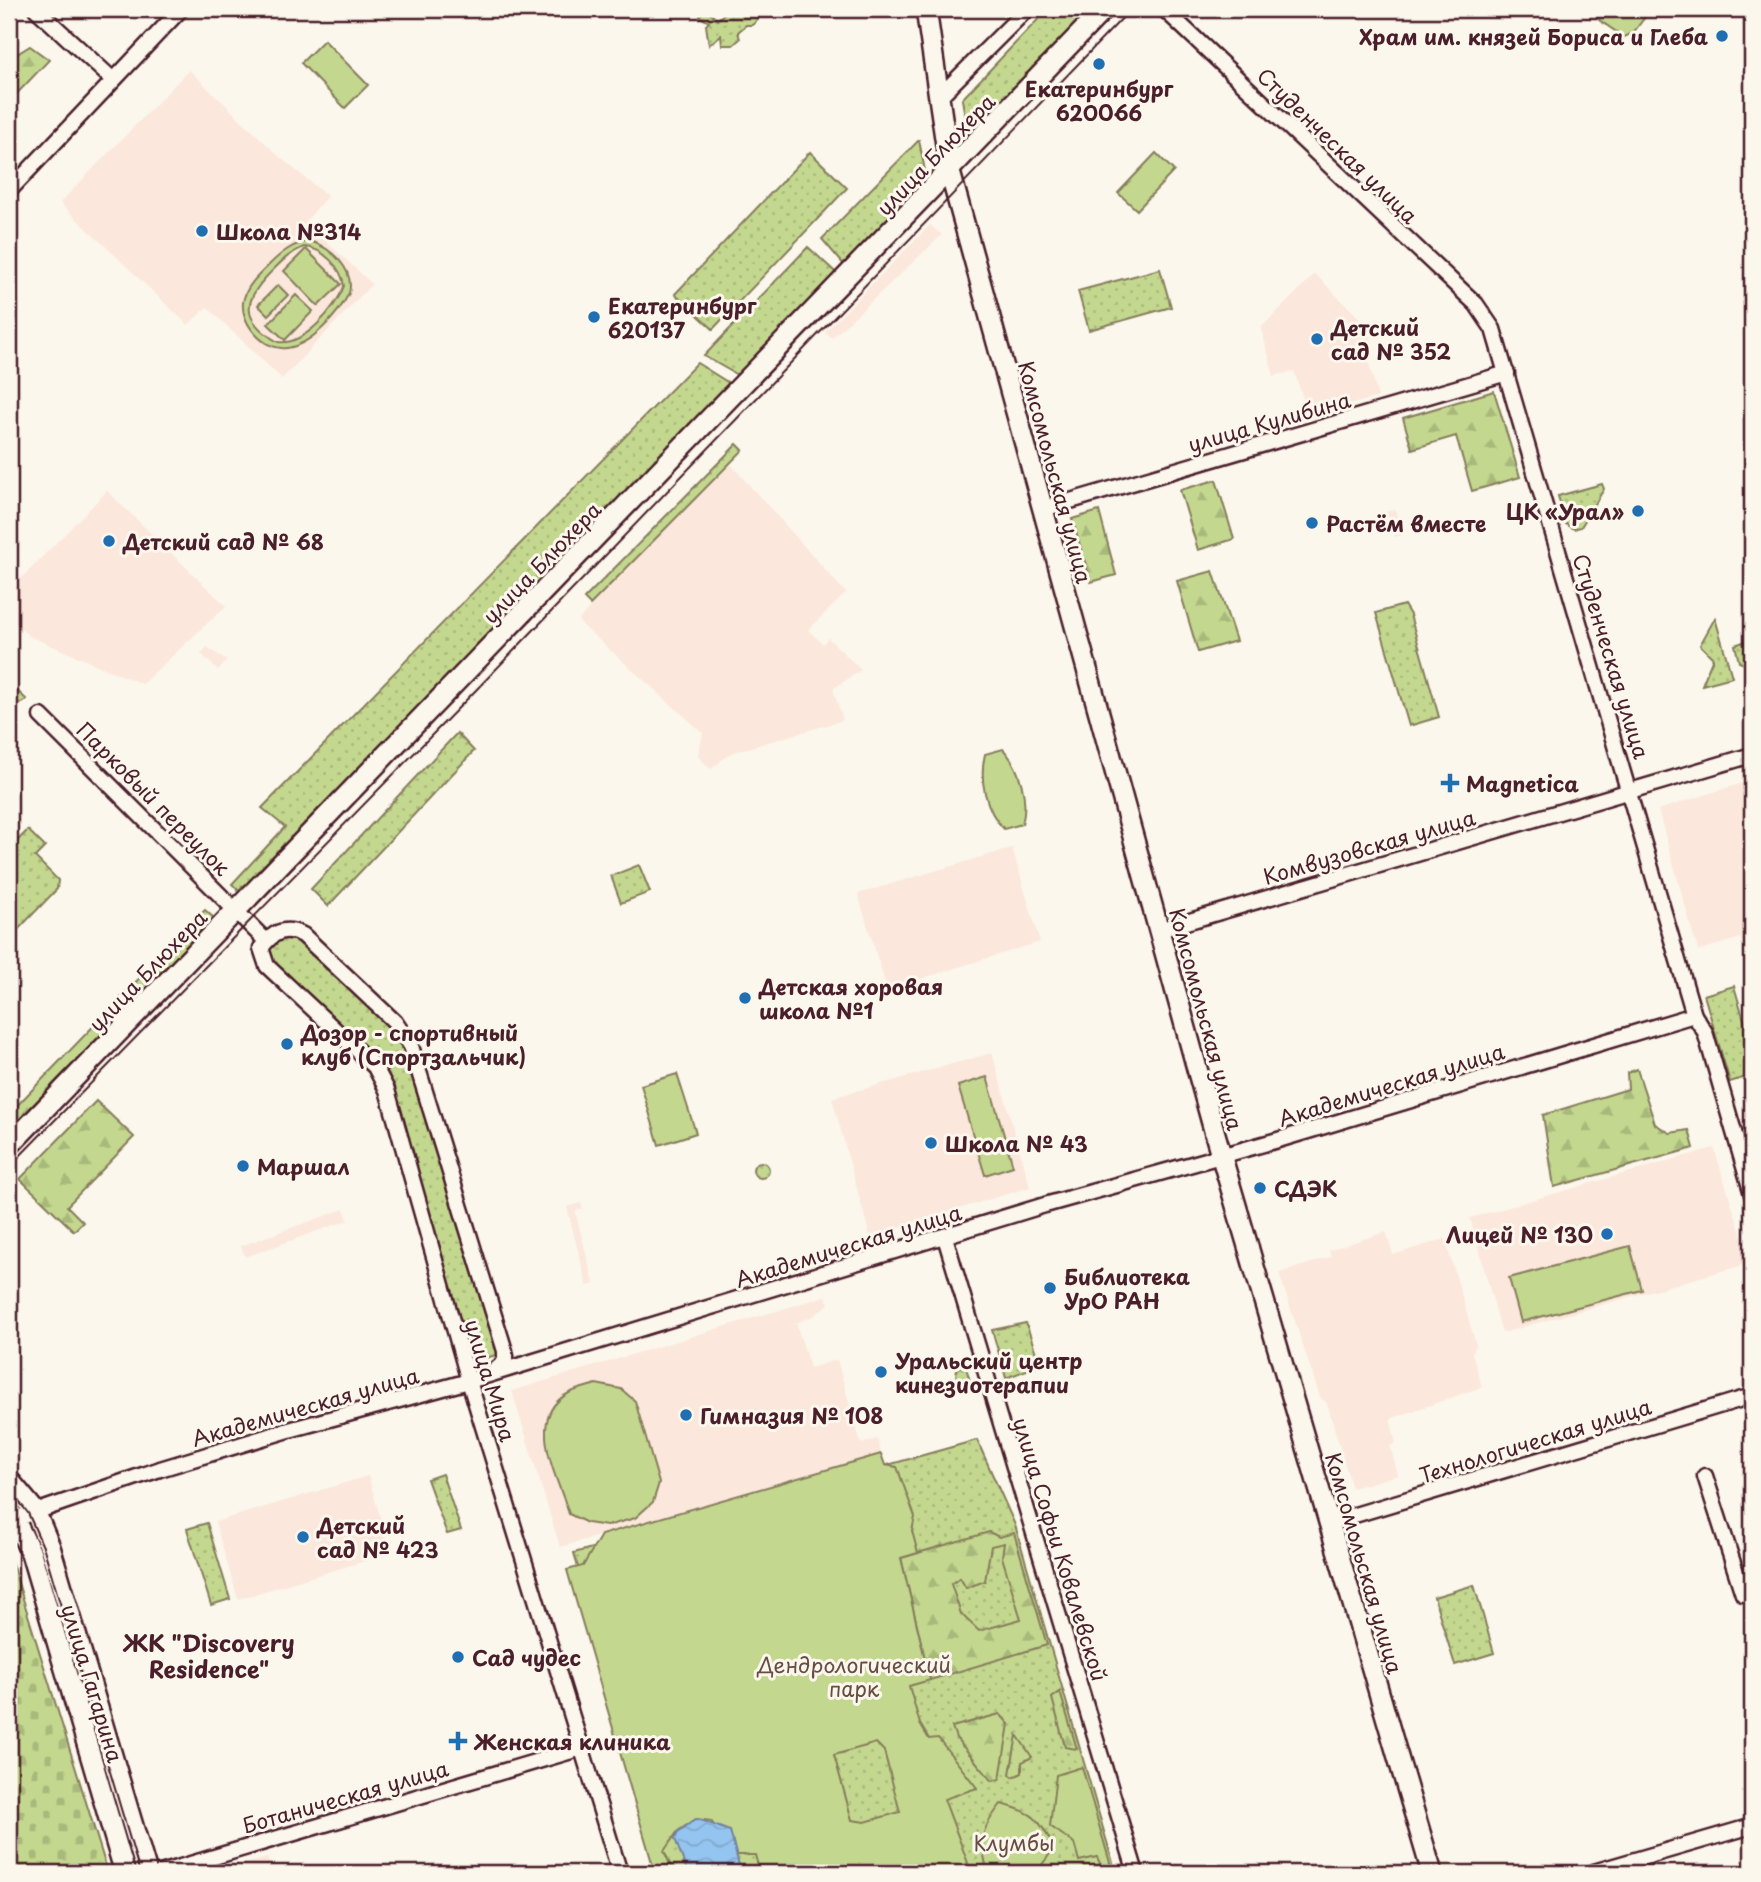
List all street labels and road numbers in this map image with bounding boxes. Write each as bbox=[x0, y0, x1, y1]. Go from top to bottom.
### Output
street label: Студенческая улица bbox=[1250, 60, 1426, 231]
street label: улица Блюхера bbox=[868, 86, 1002, 222]
street label: Комсомольская улица bbox=[1011, 357, 1101, 587]
street label: улица Кулибина bbox=[1184, 382, 1355, 460]
street label: улица Блюхера bbox=[474, 494, 608, 630]
street label: Студенческая улица bbox=[1566, 550, 1659, 763]
street label: Парковый переулок bbox=[70, 714, 239, 883]
street label: Комвузовская улица bbox=[1259, 800, 1480, 892]
street label: улица Блюхера bbox=[80, 902, 214, 1038]
street label: Комсомольская улица bbox=[1162, 904, 1252, 1134]
street label: Академическая улица bbox=[1274, 1034, 1509, 1134]
street label: Академическая улица bbox=[731, 1195, 966, 1295]
street label: улица Мира bbox=[457, 1315, 525, 1446]
street label: Академическая улица bbox=[188, 1358, 423, 1454]
street label: Технологическая улица bbox=[1415, 1389, 1656, 1491]
street label: улица Софьи Ковалевской bbox=[1006, 1413, 1116, 1685]
street label: Комсомольская улица bbox=[1318, 1449, 1412, 1678]
street label: улица Гагарина bbox=[54, 1600, 132, 1767]
street label: Ботаническая улица bbox=[238, 1751, 453, 1841]

